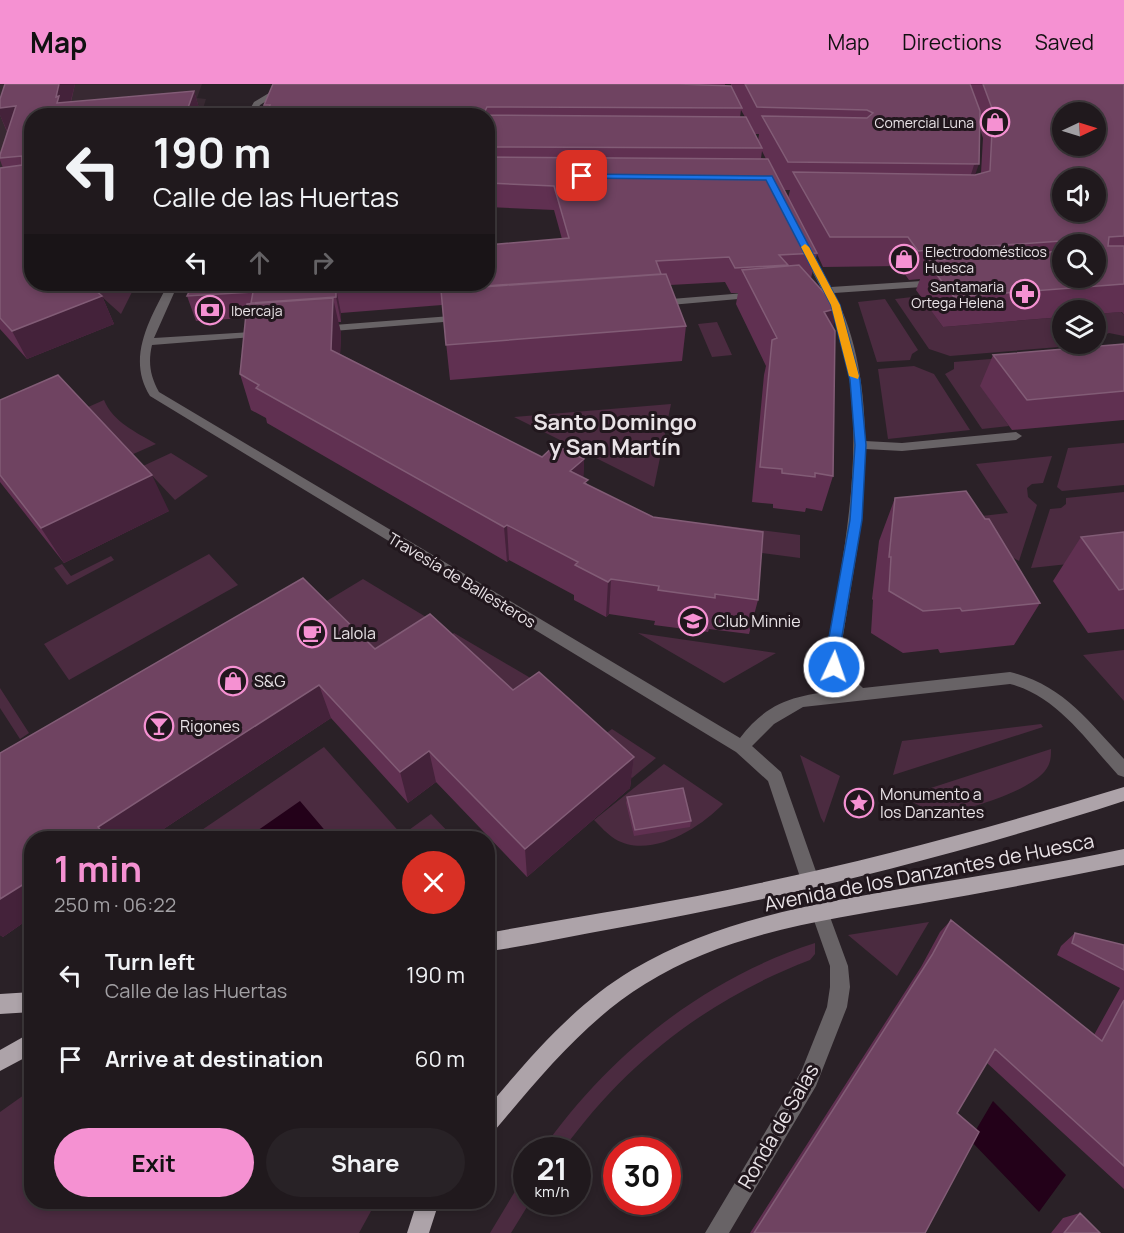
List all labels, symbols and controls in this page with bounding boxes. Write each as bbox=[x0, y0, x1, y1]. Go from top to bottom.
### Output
text: Map bbox=[30, 23, 87, 61]
text: Map bbox=[828, 28, 869, 56]
text: Directions bbox=[902, 28, 1002, 56]
text: Saved bbox=[1035, 28, 1094, 56]
north arrow bbox=[1052, 102, 1106, 156]
map controls bbox=[1052, 102, 1106, 354]
shop icon: Comercial Luna bbox=[979, 106, 1011, 138]
place label: Comercial Luna bbox=[875, 113, 974, 132]
text: 190 m bbox=[153, 123, 271, 181]
icon: left bbox=[54, 132, 132, 210]
pin bbox=[556, 150, 607, 201]
icon: arrive bbox=[565, 159, 598, 192]
button: sound bbox=[1052, 168, 1106, 222]
text: Calle de las Huertas bbox=[153, 178, 399, 215]
button: search bbox=[1052, 234, 1106, 288]
place label: Electrodomésticos Huesca bbox=[925, 242, 1047, 277]
shop icon: Electrodomésticos Huesca bbox=[888, 243, 920, 275]
icon: left bbox=[180, 246, 213, 279]
icon: ahead bbox=[243, 246, 276, 279]
icon: right bbox=[306, 246, 339, 279]
place label: Santamaria Ortega Helena bbox=[911, 277, 1004, 312]
pharmacy icon: Santamaria Ortega Helena bbox=[1009, 278, 1041, 310]
bank icon: Ibercaja bbox=[194, 294, 226, 326]
button: layers bbox=[1052, 300, 1106, 354]
place label: Ibercaja bbox=[231, 301, 282, 320]
district label: Santo Domingo y San Martín bbox=[533, 407, 697, 462]
street label: Travesía de Ballesteros bbox=[384, 527, 540, 633]
school or university icon: Club Minnie bbox=[677, 605, 709, 637]
place label: Club Minnie bbox=[714, 610, 801, 632]
cafe icon: Lalola bbox=[296, 617, 328, 649]
place label: Lalola bbox=[333, 622, 376, 644]
position arrow bbox=[802, 635, 866, 699]
shop icon: S&G bbox=[217, 665, 249, 697]
place label: S&G bbox=[254, 670, 286, 692]
bar icon: Rigones bbox=[143, 710, 175, 742]
place label: Rigones bbox=[180, 715, 240, 737]
place label: Monumento a los Danzantes bbox=[880, 783, 984, 823]
place icon: Monumento a los Danzantes bbox=[843, 787, 875, 819]
street label: Avenida de los Danzantes de Huesca bbox=[762, 827, 1096, 917]
text: 1 min bbox=[54, 844, 142, 893]
button: close bbox=[402, 851, 465, 914]
text: 250 m · 06:22 bbox=[54, 891, 176, 918]
text: Turn left bbox=[105, 947, 195, 977]
icon: left bbox=[54, 959, 87, 992]
text: 190 m bbox=[406, 960, 465, 990]
text: Calle de las Huertas bbox=[105, 977, 287, 1004]
icon: arrive bbox=[54, 1043, 87, 1076]
text: Arrive at destination bbox=[105, 1044, 323, 1074]
text: 60 m bbox=[415, 1044, 465, 1074]
street label: Ronda de Salas bbox=[731, 1058, 825, 1194]
button: Exit bbox=[54, 1128, 254, 1197]
button: Share bbox=[266, 1128, 465, 1197]
speed limit sign: 30 bbox=[603, 1137, 681, 1215]
text: 21 bbox=[536, 1148, 568, 1189]
text: km/h bbox=[535, 1181, 569, 1202]

